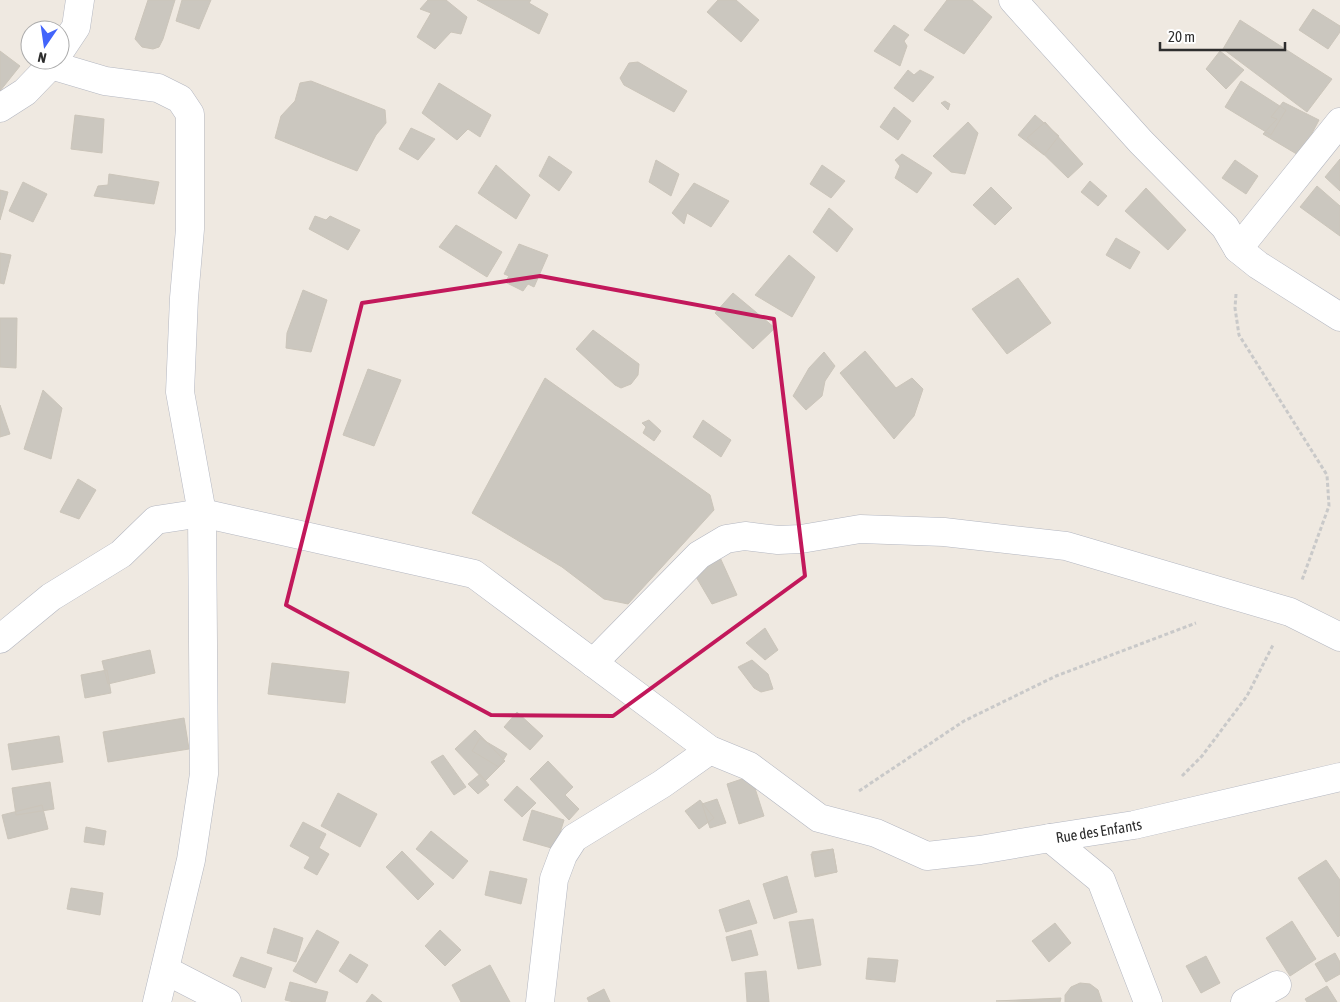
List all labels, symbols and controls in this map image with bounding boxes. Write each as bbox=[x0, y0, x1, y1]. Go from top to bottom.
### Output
north arrow bbox=[20, 20, 70, 70]
scale bar bbox=[1160, 20, 1285, 52]
text: 20 m bbox=[1168, 28, 1195, 45]
text: N bbox=[36, 49, 48, 66]
street label: Rue des Enfants bbox=[1055, 815, 1143, 846]

